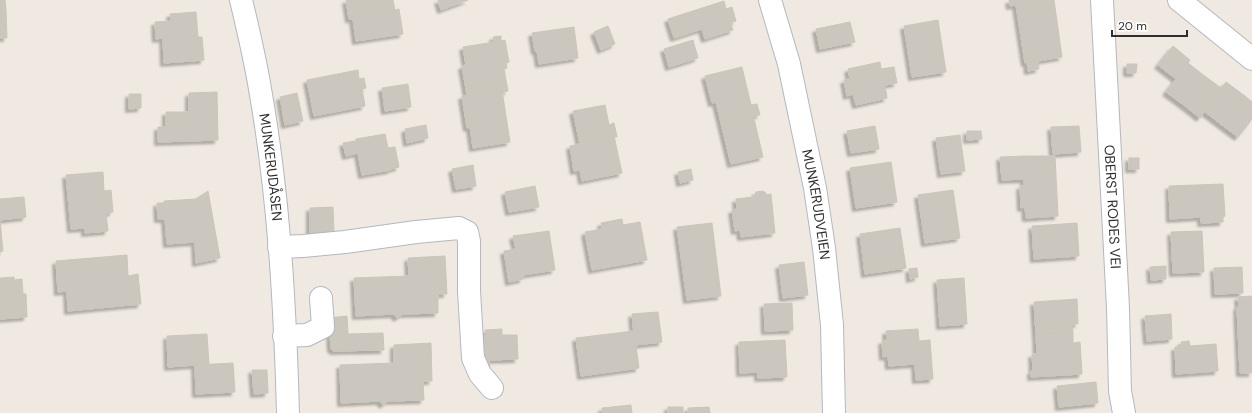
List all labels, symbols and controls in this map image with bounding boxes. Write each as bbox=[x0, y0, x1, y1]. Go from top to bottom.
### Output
scale bar bbox=[1112, 12, 1187, 38]
text: 20 m bbox=[1118, 18, 1147, 34]
street label: MUNKERUDÅSEN bbox=[255, 112, 286, 222]
street label: OBERST RODES VEI bbox=[1101, 144, 1125, 269]
street label: MUNKERUDVEIEN bbox=[798, 148, 834, 261]

